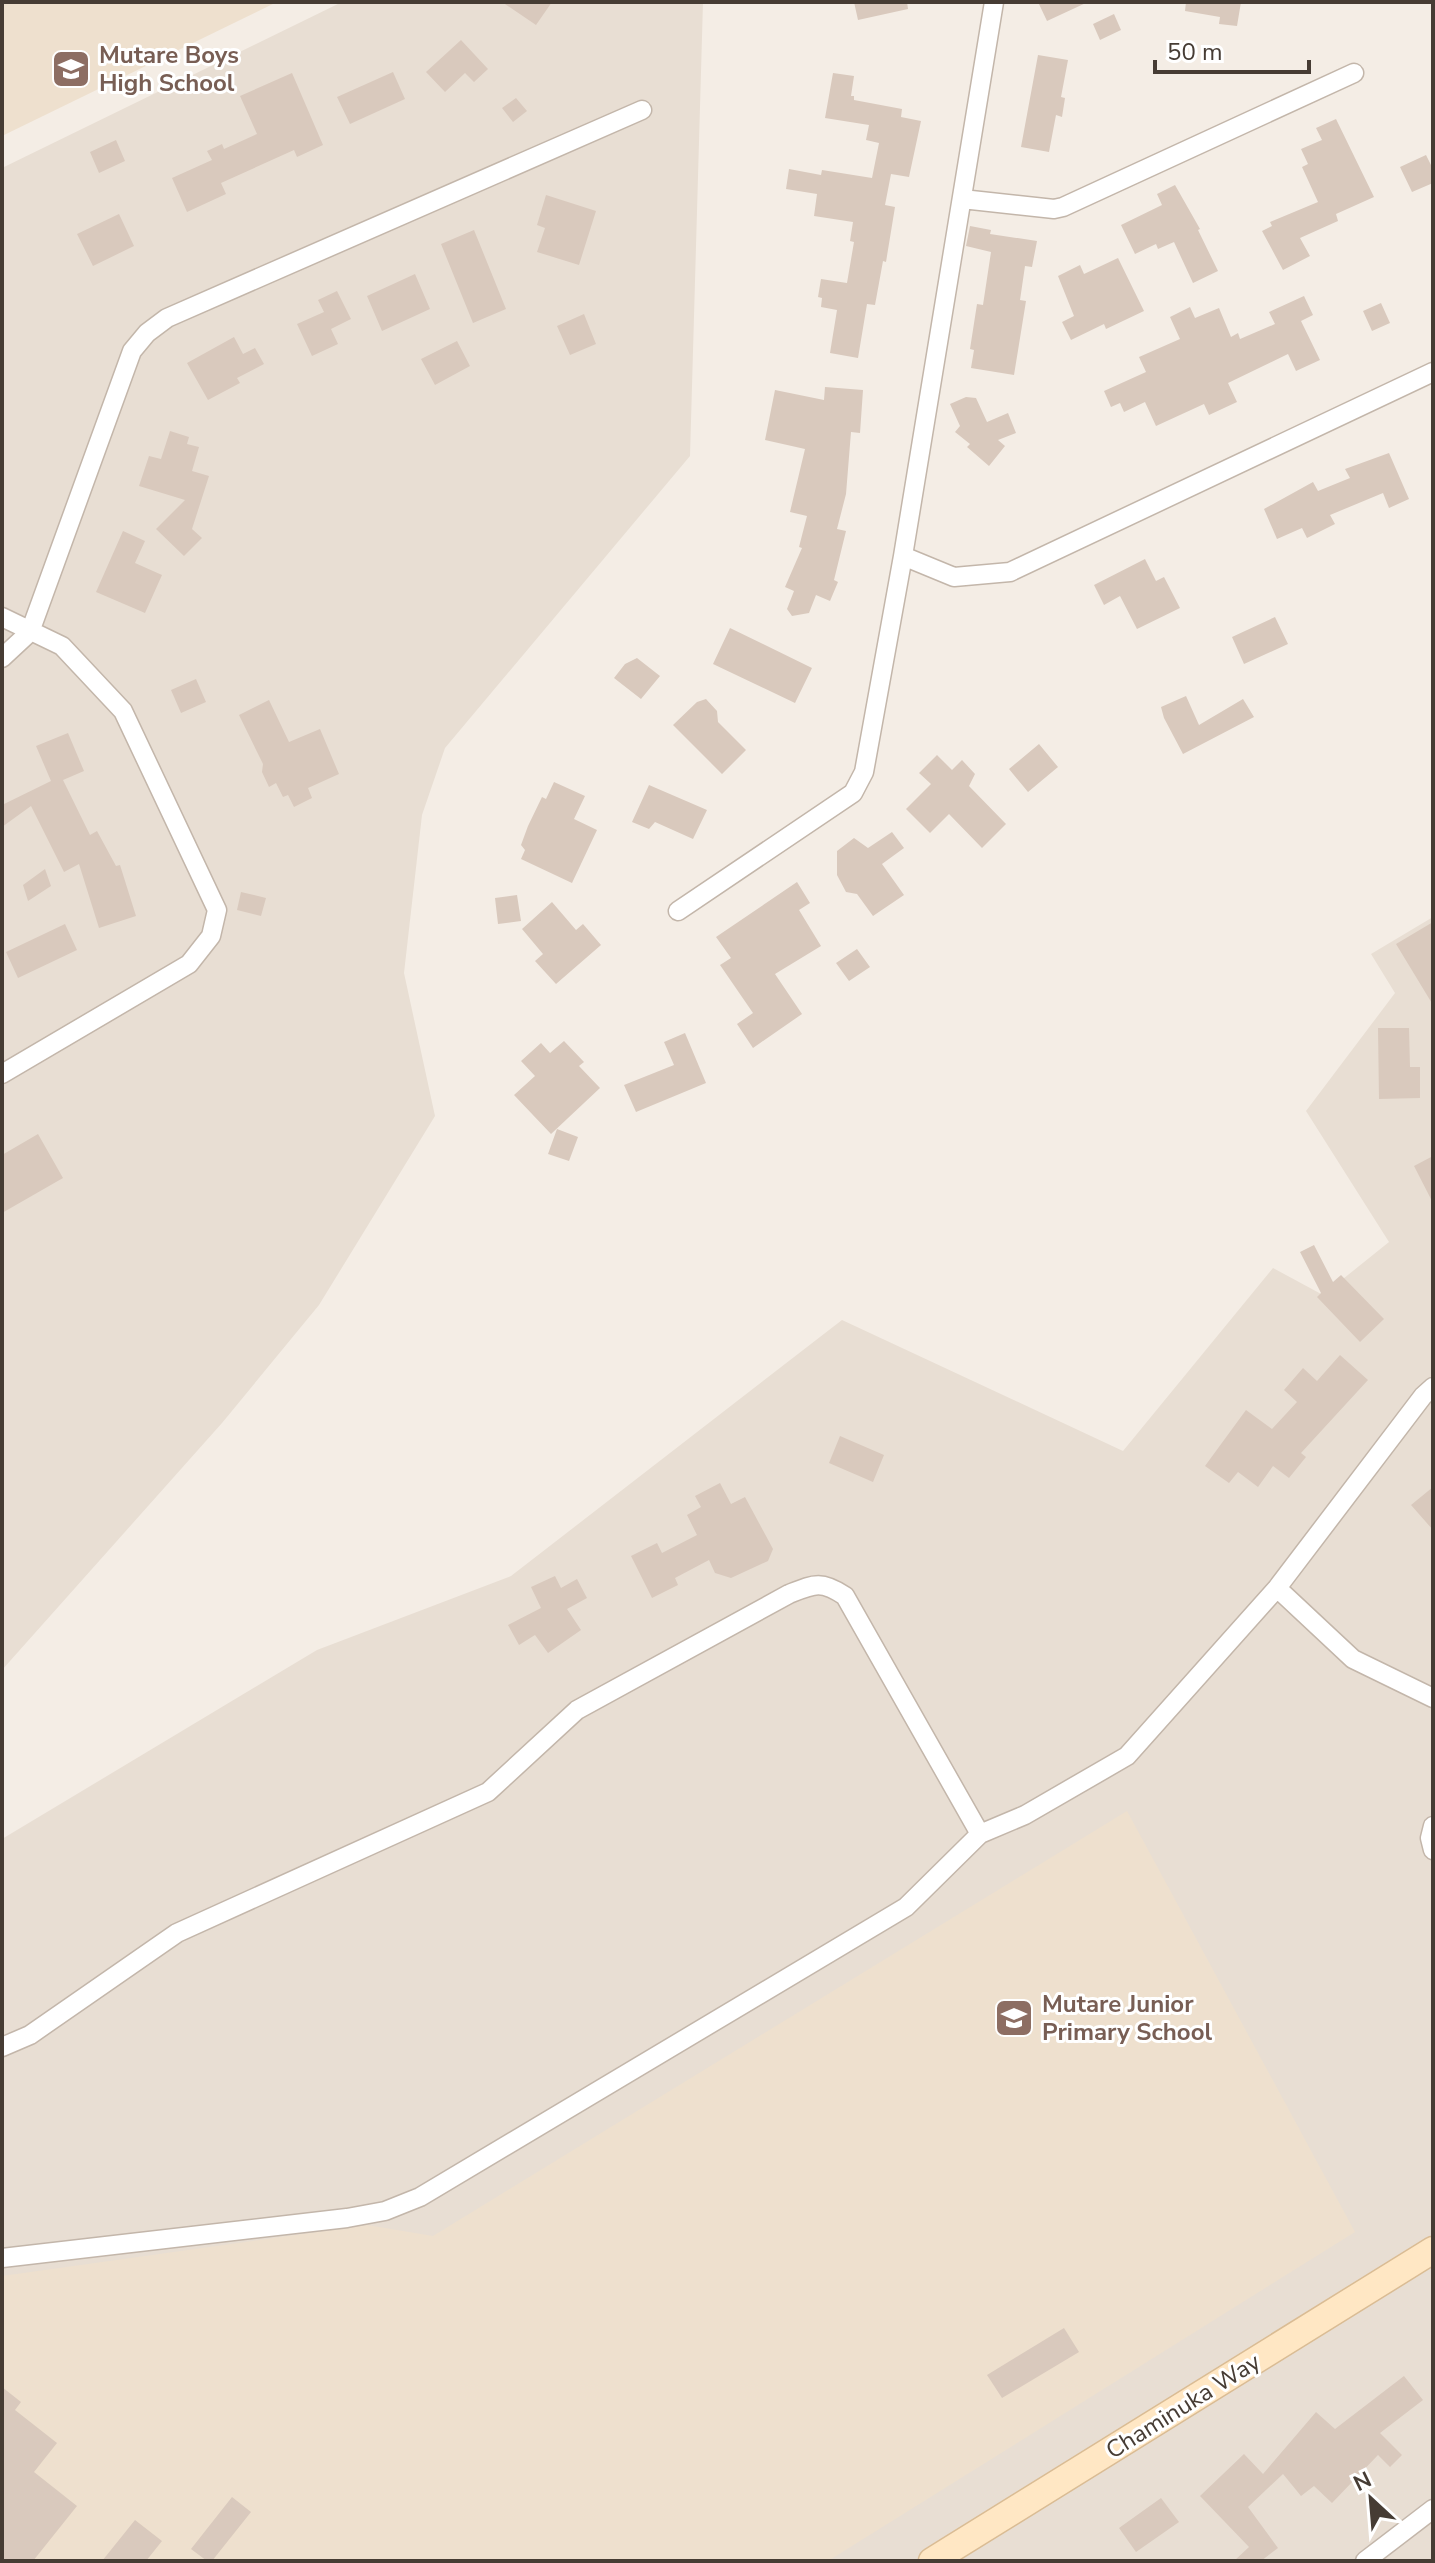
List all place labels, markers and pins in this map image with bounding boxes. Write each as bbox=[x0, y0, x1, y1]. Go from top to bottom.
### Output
place label: Mutare Boys High School bbox=[99, 39, 239, 99]
school or university icon: Mutare Boys High School bbox=[50, 48, 92, 90]
place label: Mutare Junior Primary School bbox=[1042, 1988, 1213, 2048]
school or university icon: Mutare Junior Primary School bbox=[993, 1997, 1035, 2039]

